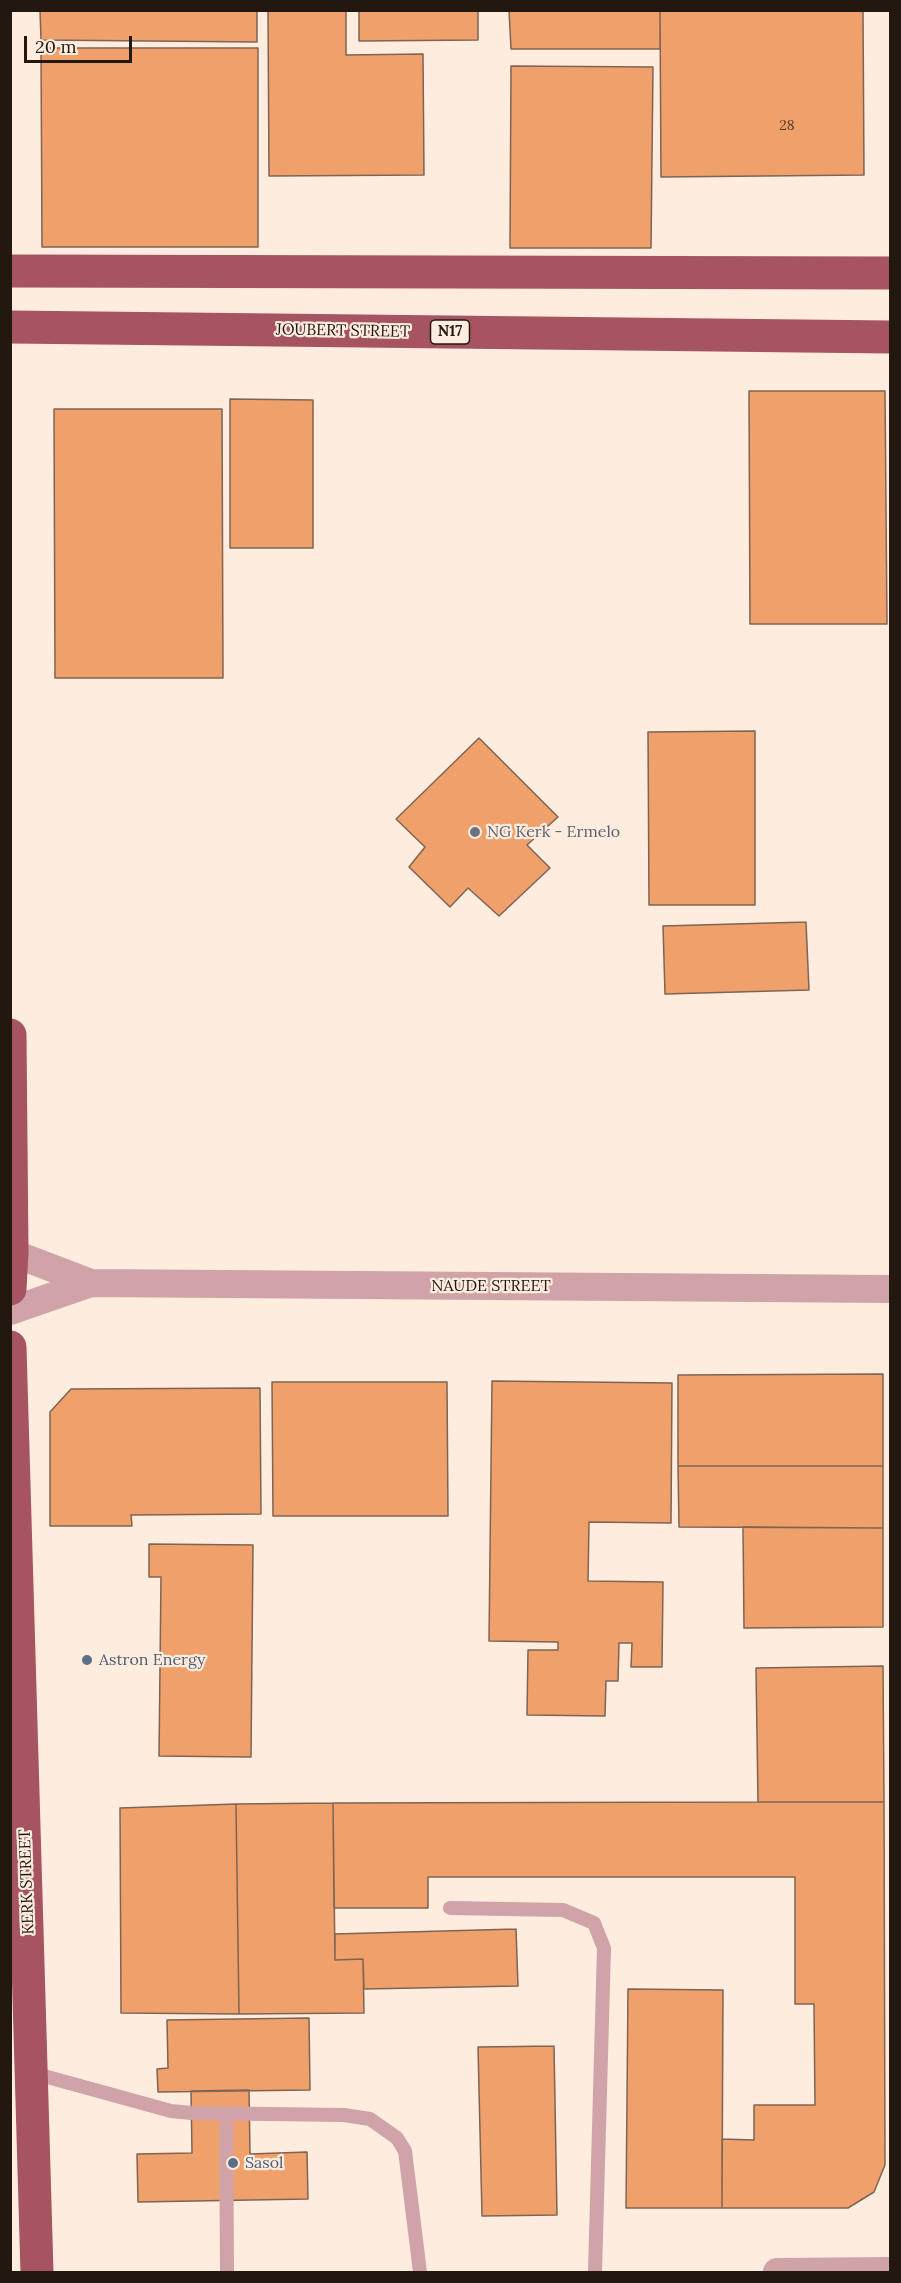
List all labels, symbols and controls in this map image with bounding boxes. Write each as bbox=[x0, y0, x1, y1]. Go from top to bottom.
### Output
scale bar bbox=[27, 24, 135, 62]
text: 20 m bbox=[35, 35, 77, 58]
house number: 28 bbox=[779, 118, 795, 134]
street label: JOUBERT STREET bbox=[276, 320, 410, 342]
road number: N17 bbox=[430, 320, 470, 344]
place label: NG Kerk - Ermelo bbox=[487, 822, 620, 842]
marker: NG Kerk - Ermelo bbox=[468, 825, 482, 839]
street label: NAUDE STREET bbox=[431, 1276, 551, 1296]
place label: Astron Energy bbox=[99, 1650, 206, 1670]
marker: Astron Energy bbox=[80, 1653, 94, 1667]
street label: KERK STREET bbox=[16, 1829, 38, 1935]
place label: Sasol bbox=[245, 2153, 283, 2173]
marker: Sasol bbox=[226, 2156, 240, 2170]

